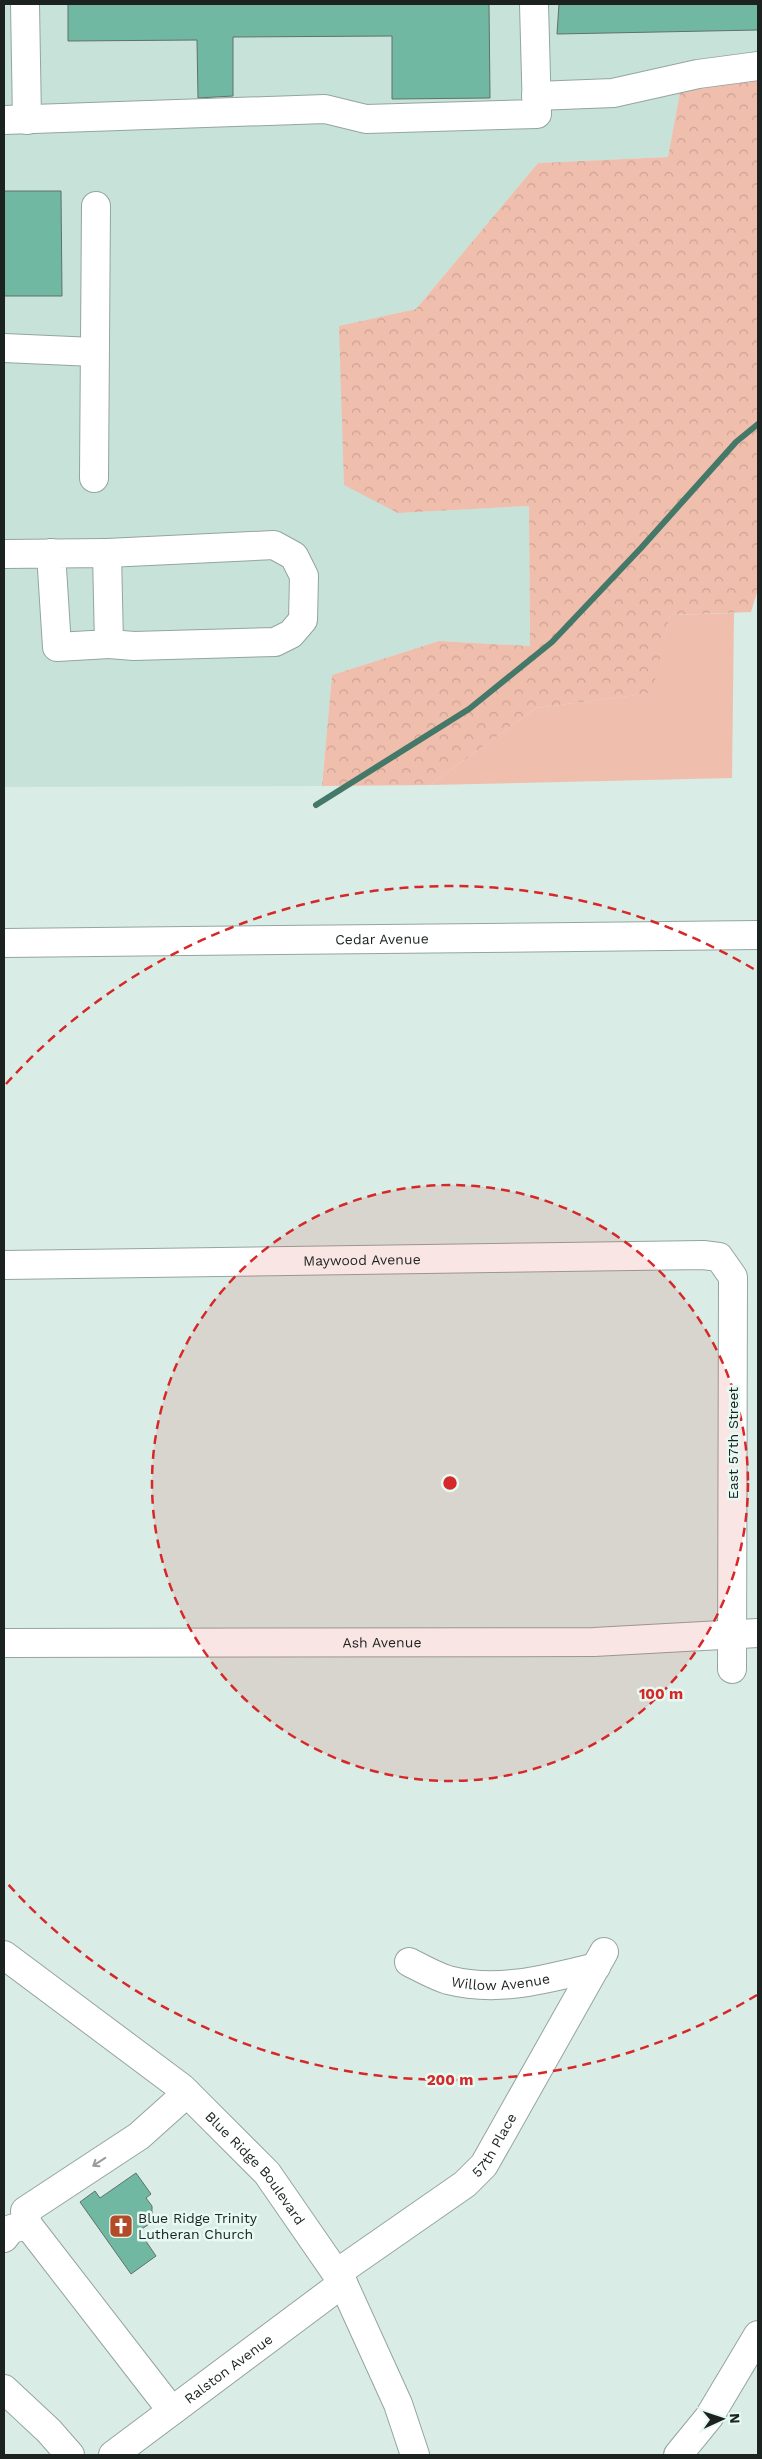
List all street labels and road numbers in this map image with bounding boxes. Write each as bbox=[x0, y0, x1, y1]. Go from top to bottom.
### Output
street label: Cedar Avenue bbox=[335, 930, 429, 947]
street label: Maywood Avenue bbox=[303, 1251, 421, 1269]
street label: East 57th Street bbox=[725, 1387, 741, 1499]
street label: Ash Avenue bbox=[342, 1634, 422, 1650]
street label: Willow Avenue bbox=[450, 1970, 551, 1993]
street label: Blue Ridge Boulevard bbox=[202, 2108, 308, 2228]
street label: 57th Place bbox=[469, 2110, 520, 2180]
street label: Ralston Avenue bbox=[181, 2331, 275, 2407]

